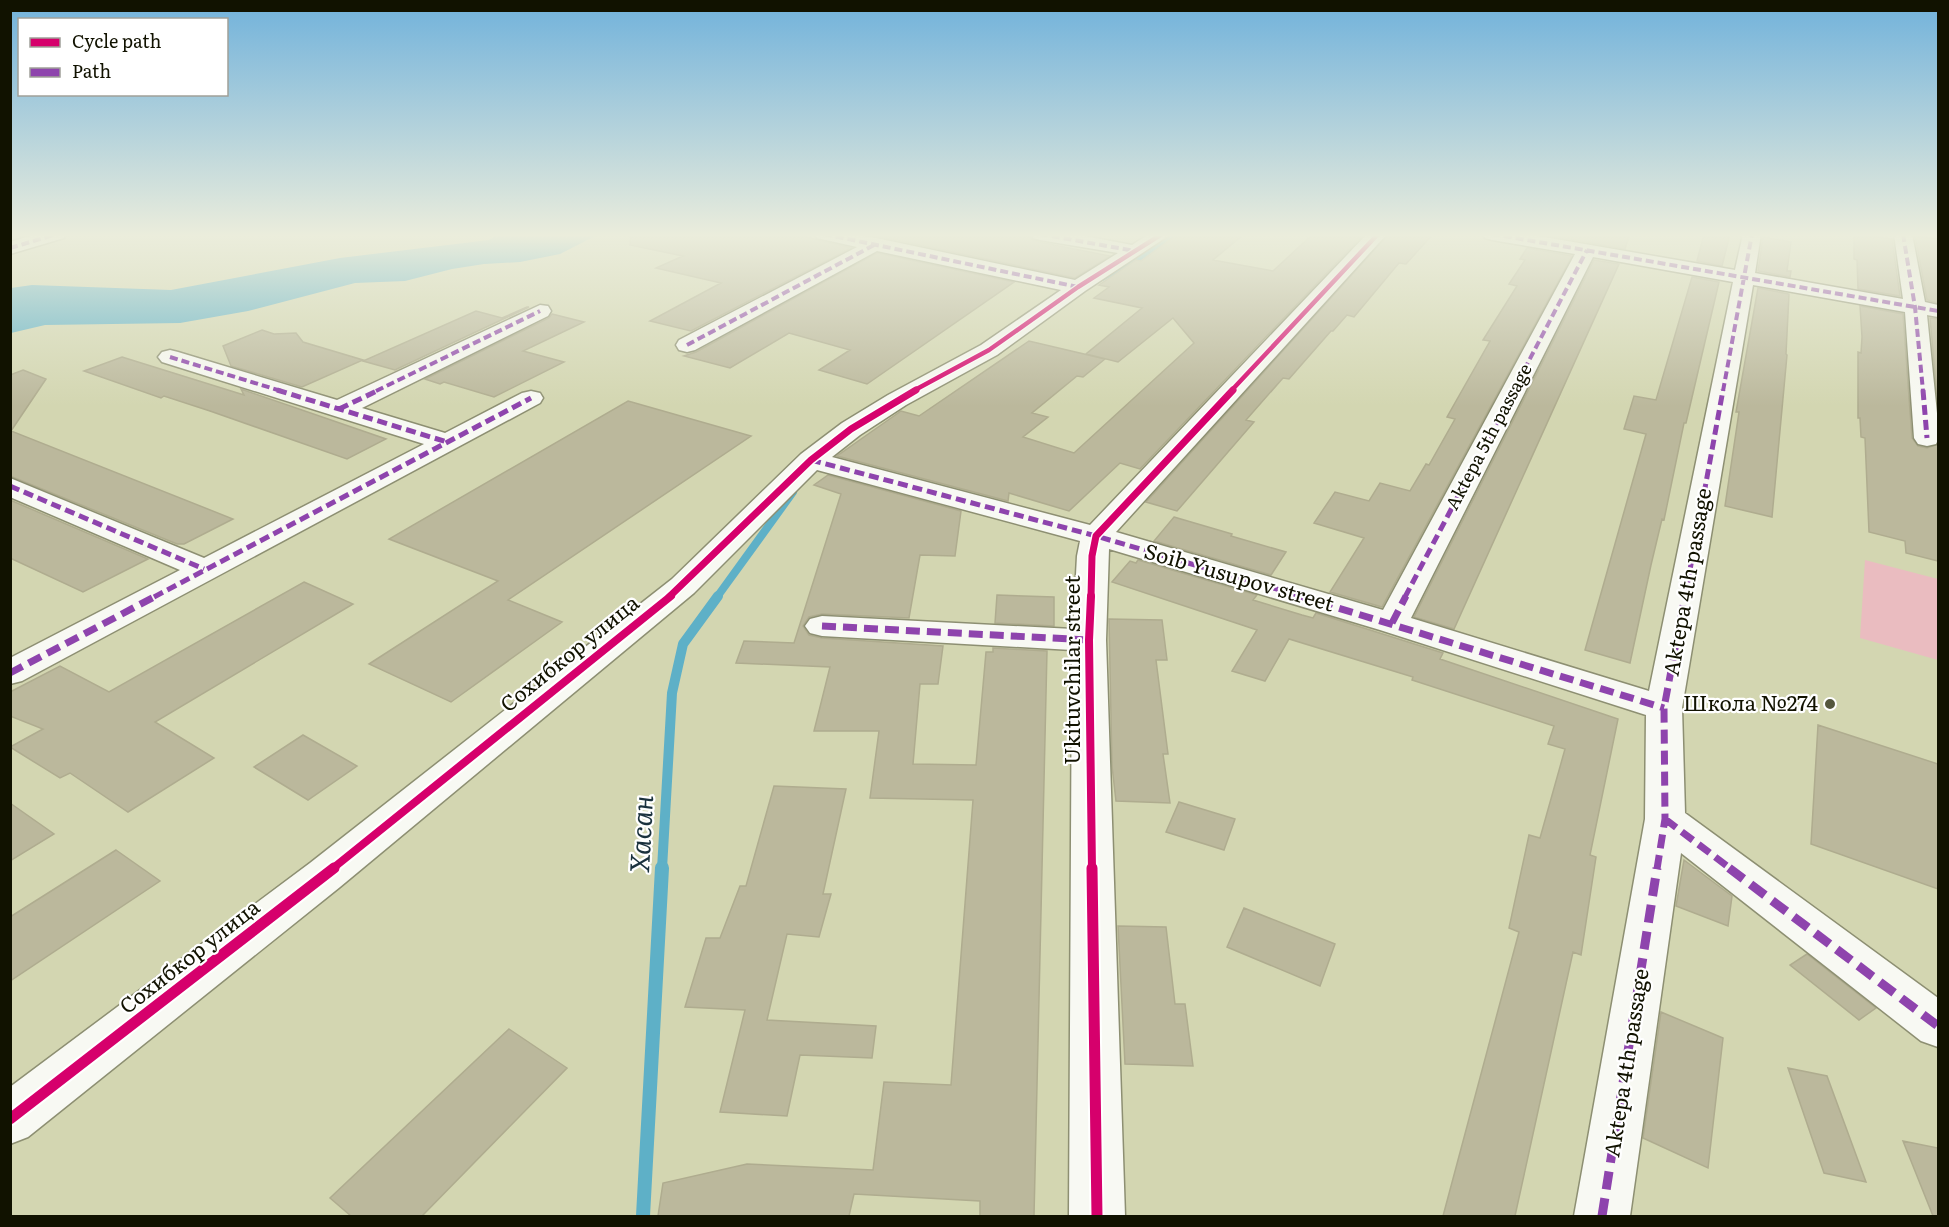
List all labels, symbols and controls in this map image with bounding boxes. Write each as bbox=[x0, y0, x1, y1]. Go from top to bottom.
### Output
legend bbox=[18, 18, 228, 96]
text: Cycle path bbox=[72, 27, 161, 54]
text: Path bbox=[72, 57, 111, 84]
street label: Aktepa 5th passage bbox=[1438, 358, 1538, 514]
street label: Aktepa 4th passage bbox=[1654, 485, 1717, 678]
street label: Soib Yusupov street bbox=[1141, 534, 1339, 618]
street label: Ukituvchilar street bbox=[1055, 575, 1086, 765]
street label: Сохибкор улица bbox=[492, 586, 645, 718]
place label: Школа №274 bbox=[1683, 686, 1818, 717]
marker: Школа №274 bbox=[1823, 697, 1837, 711]
water label: Хасан bbox=[617, 794, 661, 873]
street label: Сохибкор улица bbox=[112, 890, 266, 1020]
street label: Aktepa 4th passage bbox=[1594, 966, 1655, 1159]

